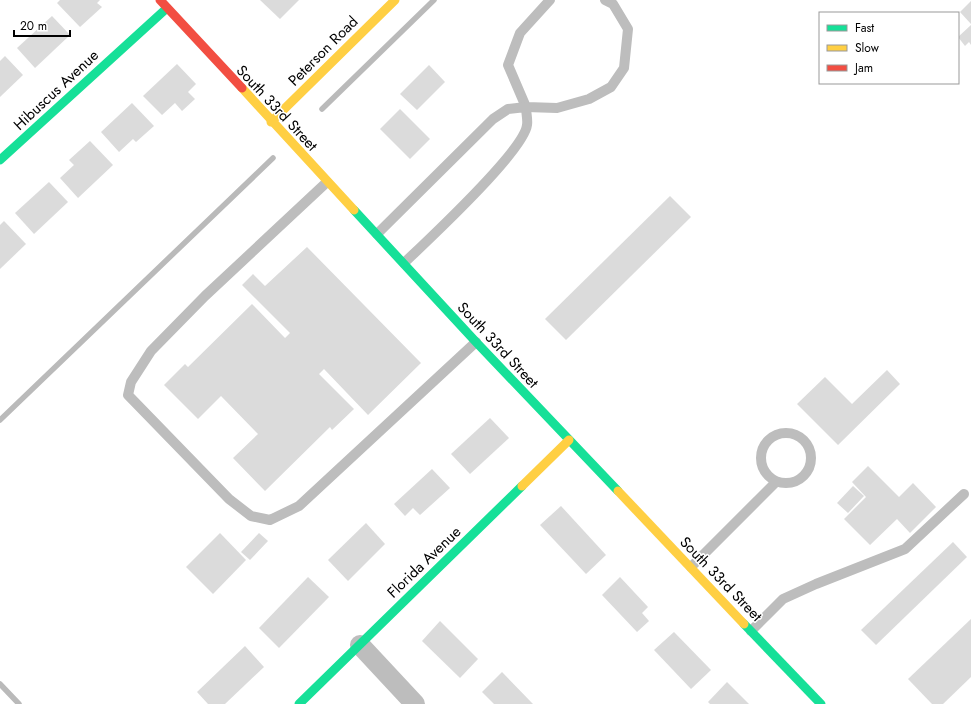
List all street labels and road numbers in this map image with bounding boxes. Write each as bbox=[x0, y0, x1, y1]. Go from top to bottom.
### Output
street label: Peterson Road bbox=[283, 11, 363, 91]
street label: Hibuscus Avenue bbox=[8, 44, 104, 135]
street label: South 33rd Street bbox=[231, 60, 323, 156]
street label: South 33rd Street bbox=[452, 297, 544, 393]
street label: Florida Avenue bbox=[382, 521, 466, 603]
street label: South 33rd Street bbox=[675, 532, 768, 627]

